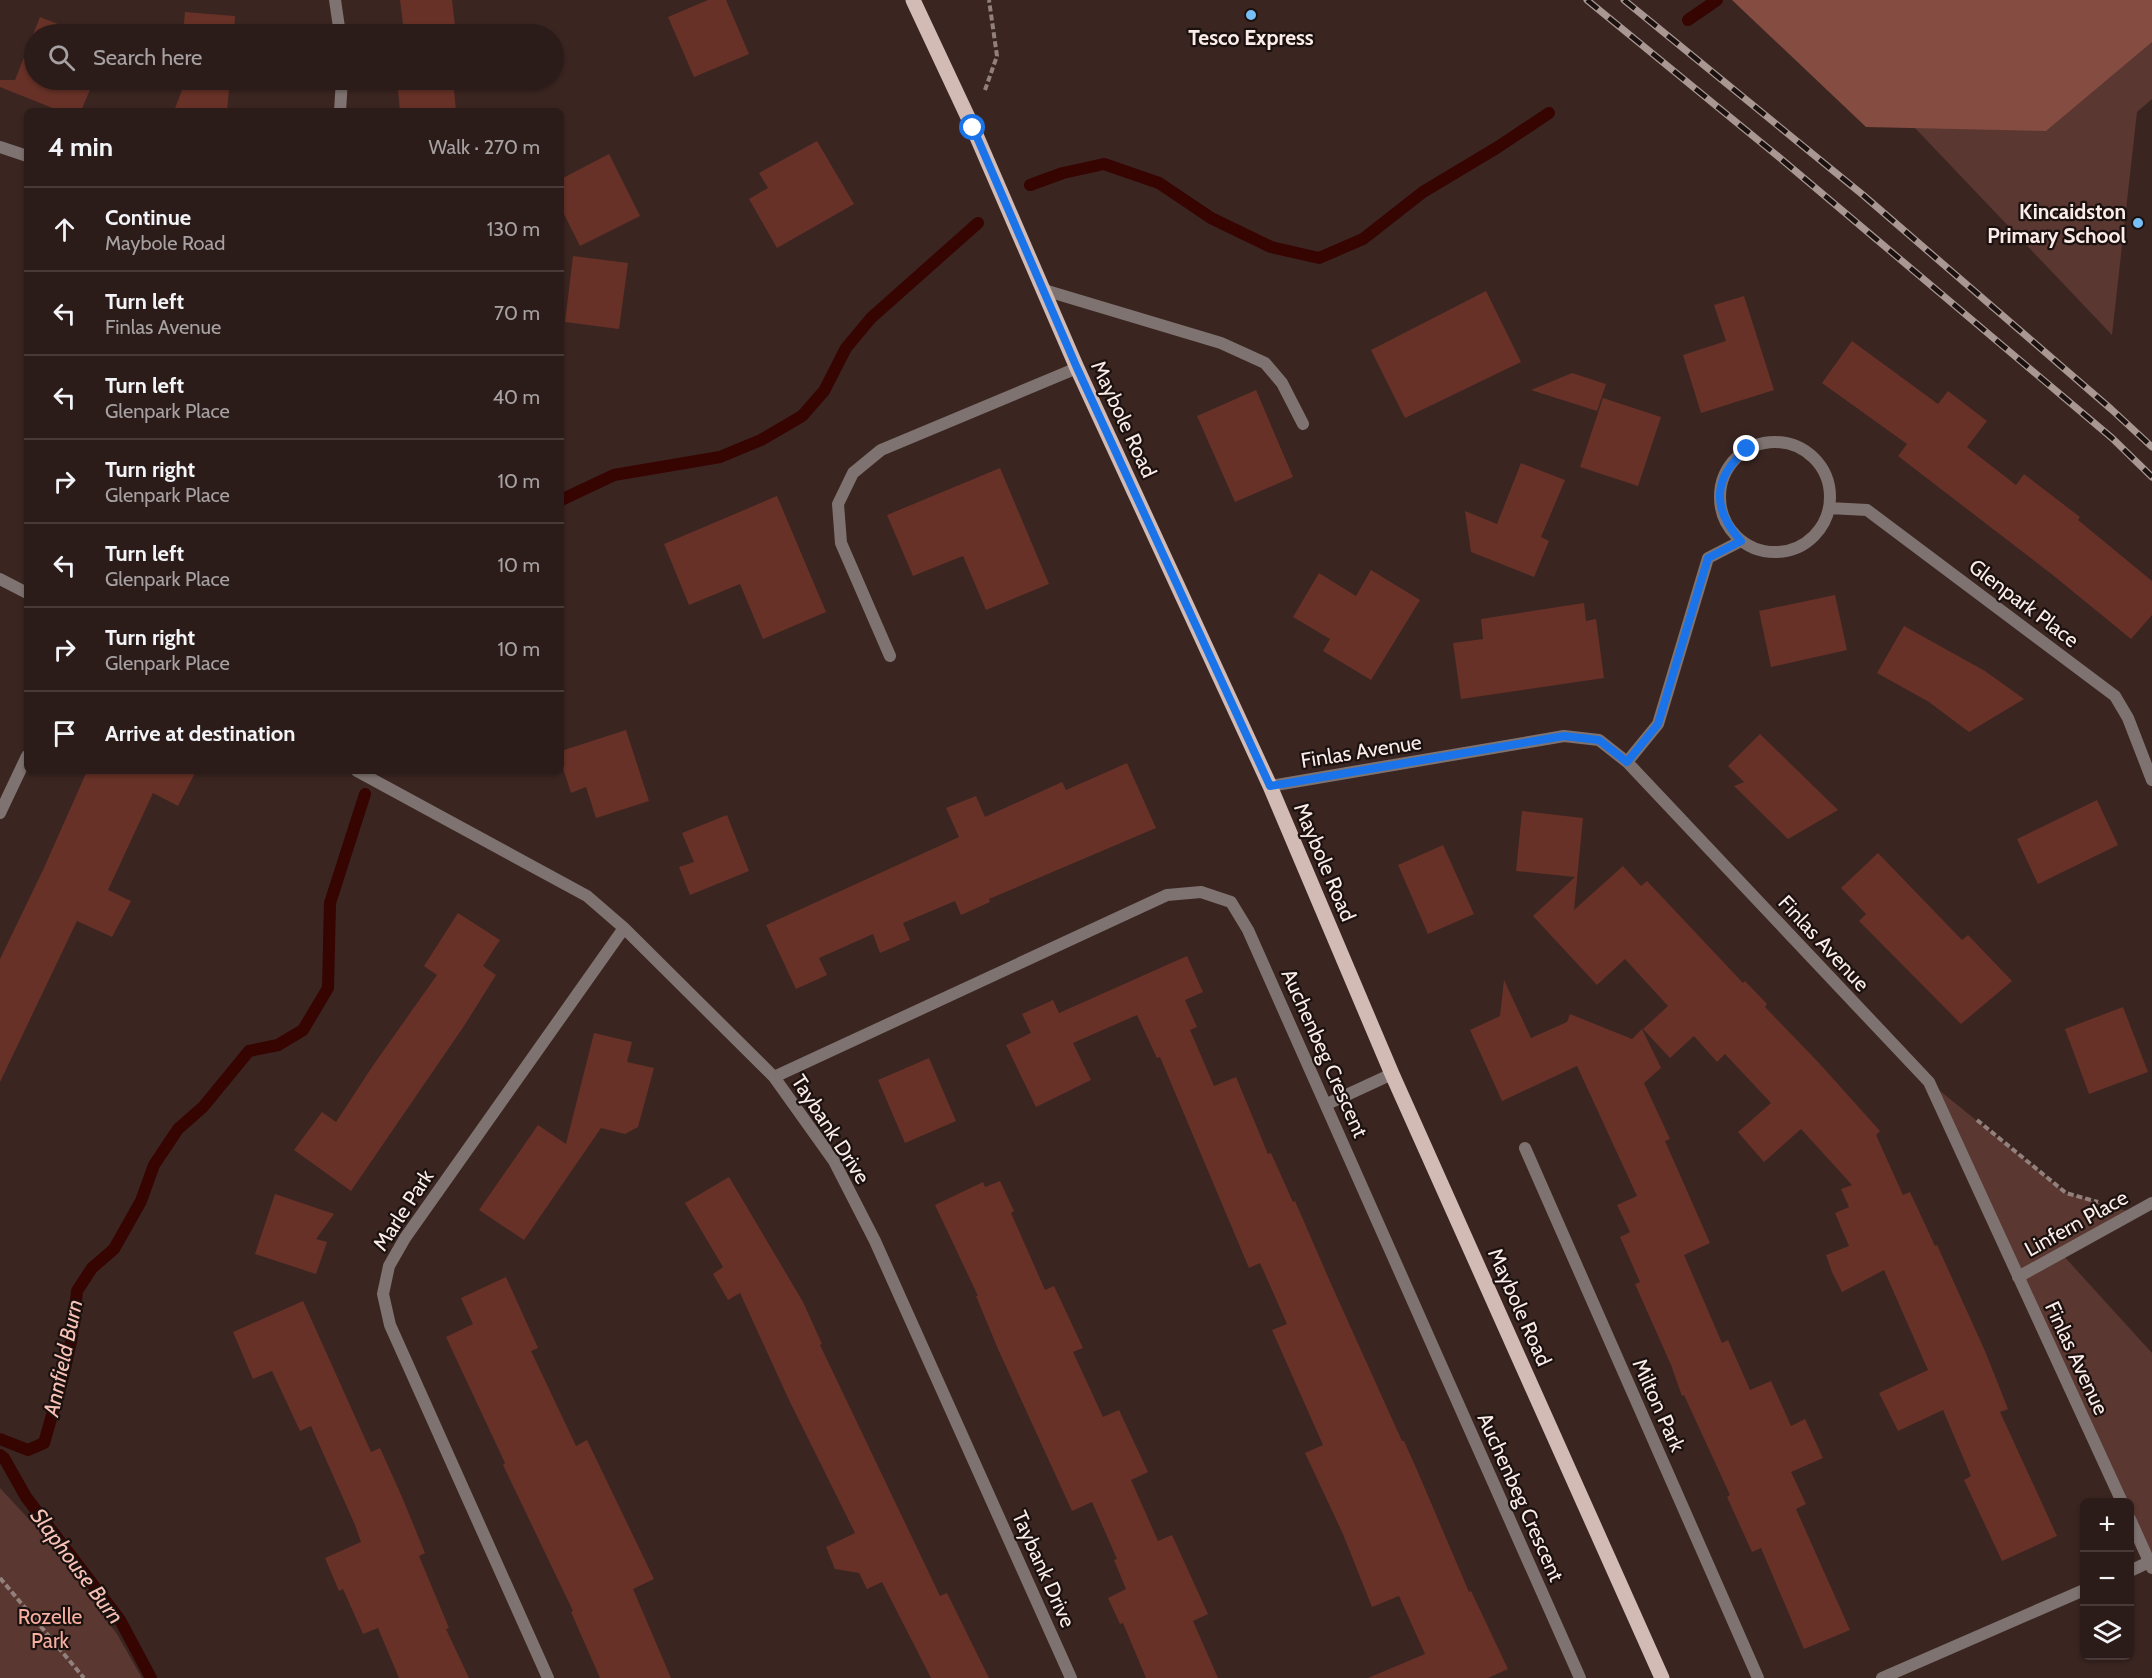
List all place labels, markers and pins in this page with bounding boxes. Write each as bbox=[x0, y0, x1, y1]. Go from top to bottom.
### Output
marker: Tesco Express bbox=[1244, 8, 1258, 22]
place label: Tesco Express bbox=[1188, 25, 1314, 50]
place label: Kincaidston Primary School bbox=[1987, 199, 2126, 248]
marker: Kincaidston Primary School bbox=[2131, 216, 2145, 230]

